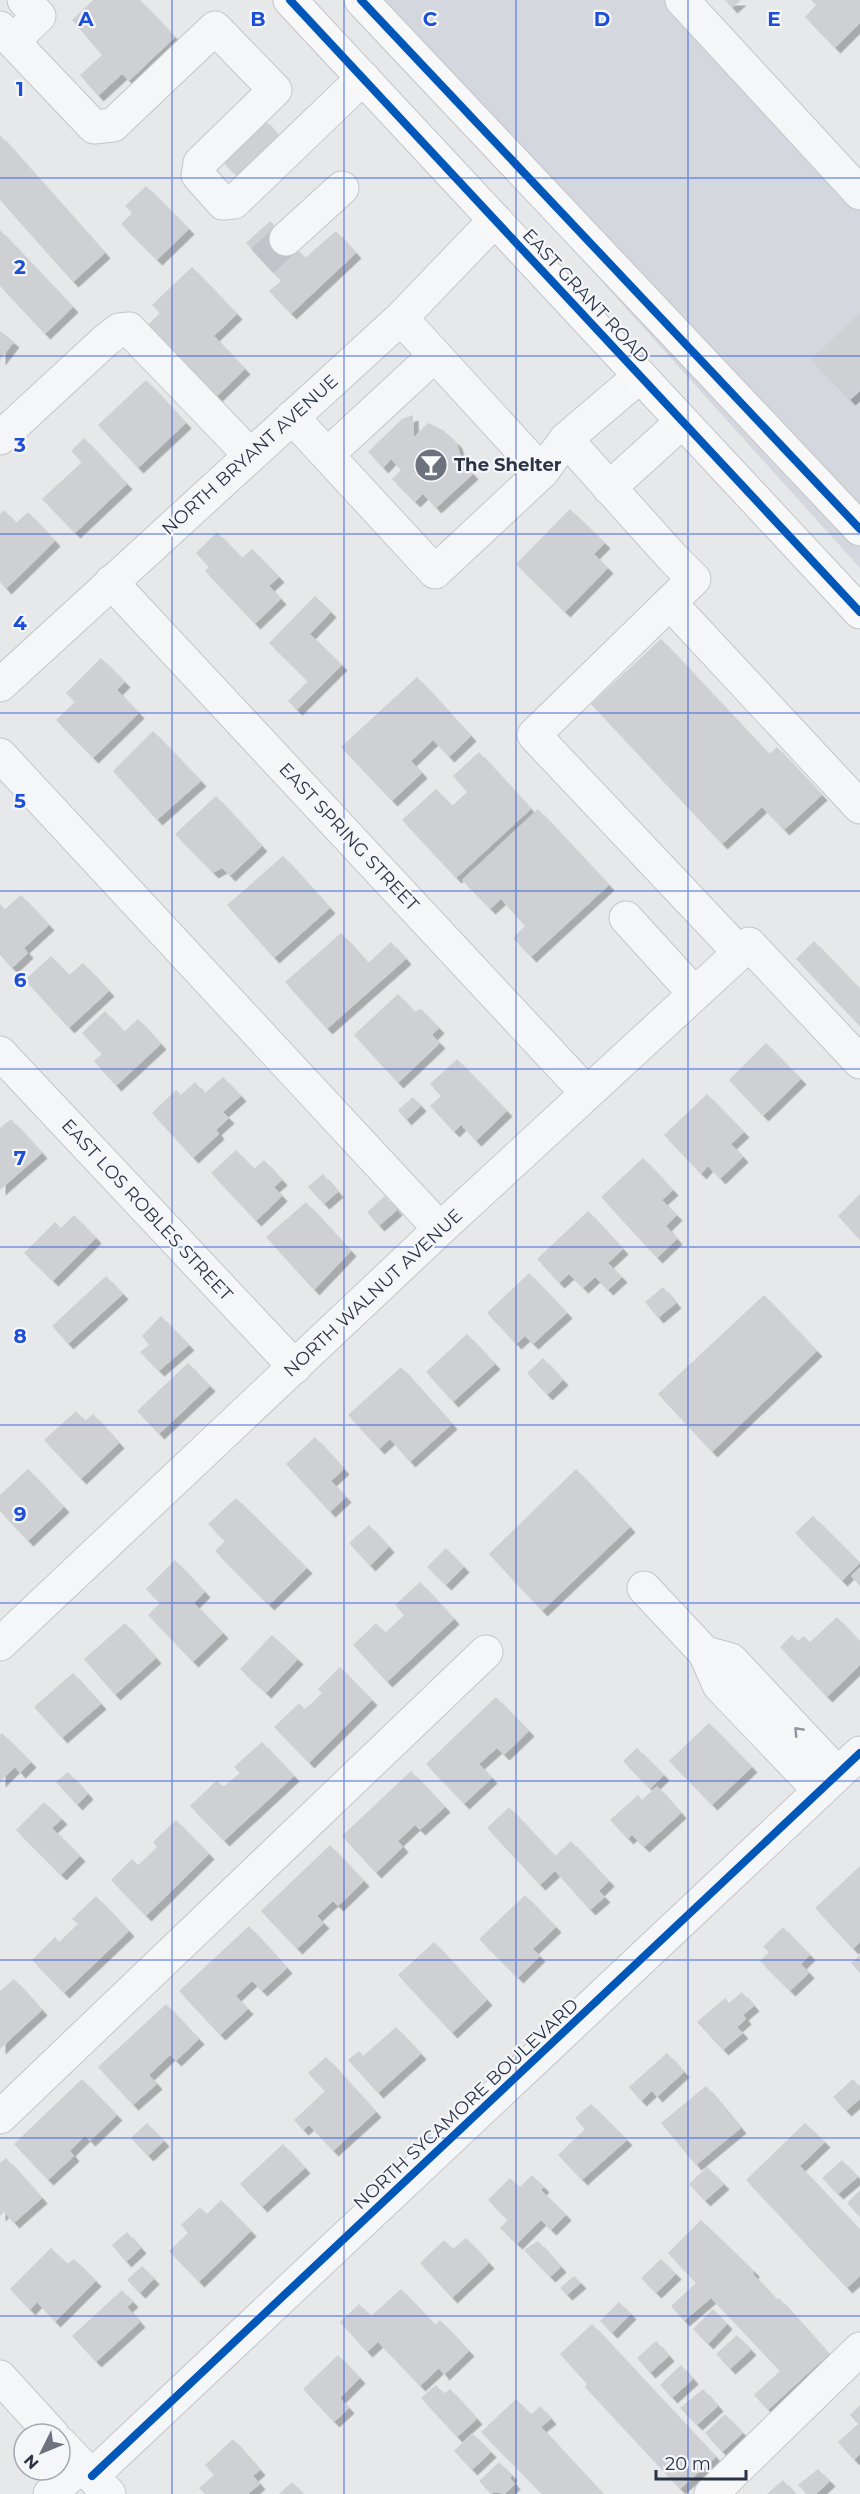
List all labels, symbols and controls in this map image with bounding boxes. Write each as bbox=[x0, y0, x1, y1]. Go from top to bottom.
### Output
text: A bbox=[77, 7, 94, 31]
text: B bbox=[250, 7, 266, 31]
text: C bbox=[423, 7, 438, 31]
text: D bbox=[594, 7, 610, 31]
text: E bbox=[767, 7, 781, 31]
text: 1 bbox=[16, 77, 24, 101]
street label: EAST GRANT ROAD bbox=[518, 224, 654, 368]
text: 2 bbox=[14, 255, 26, 279]
street label: NORTH BRYANT AVENUE bbox=[157, 370, 343, 540]
text: 3 bbox=[13, 433, 26, 457]
bar icon: The Shelter bbox=[413, 447, 449, 483]
place label: The Shelter bbox=[454, 454, 562, 476]
text: 4 bbox=[13, 611, 27, 635]
street label: EAST SPRING STREET bbox=[274, 758, 424, 916]
text: 5 bbox=[14, 789, 26, 813]
text: 6 bbox=[14, 968, 27, 992]
street label: EAST LOS ROBLES STREET bbox=[57, 1114, 238, 1306]
text: 7 bbox=[14, 1146, 26, 1170]
street label: NORTH WALNUT AVENUE bbox=[279, 1204, 467, 1382]
text: 8 bbox=[13, 1324, 27, 1348]
text: 9 bbox=[14, 1502, 26, 1526]
one-way arrow bbox=[794, 1728, 805, 1738]
street label: NORTH SYCAMORE BOULEVARD bbox=[349, 1994, 583, 2214]
north arrow bbox=[12, 2422, 72, 2482]
scale bar bbox=[656, 2443, 746, 2481]
text: N bbox=[20, 2451, 43, 2473]
text: 20 m bbox=[665, 2453, 711, 2475]

